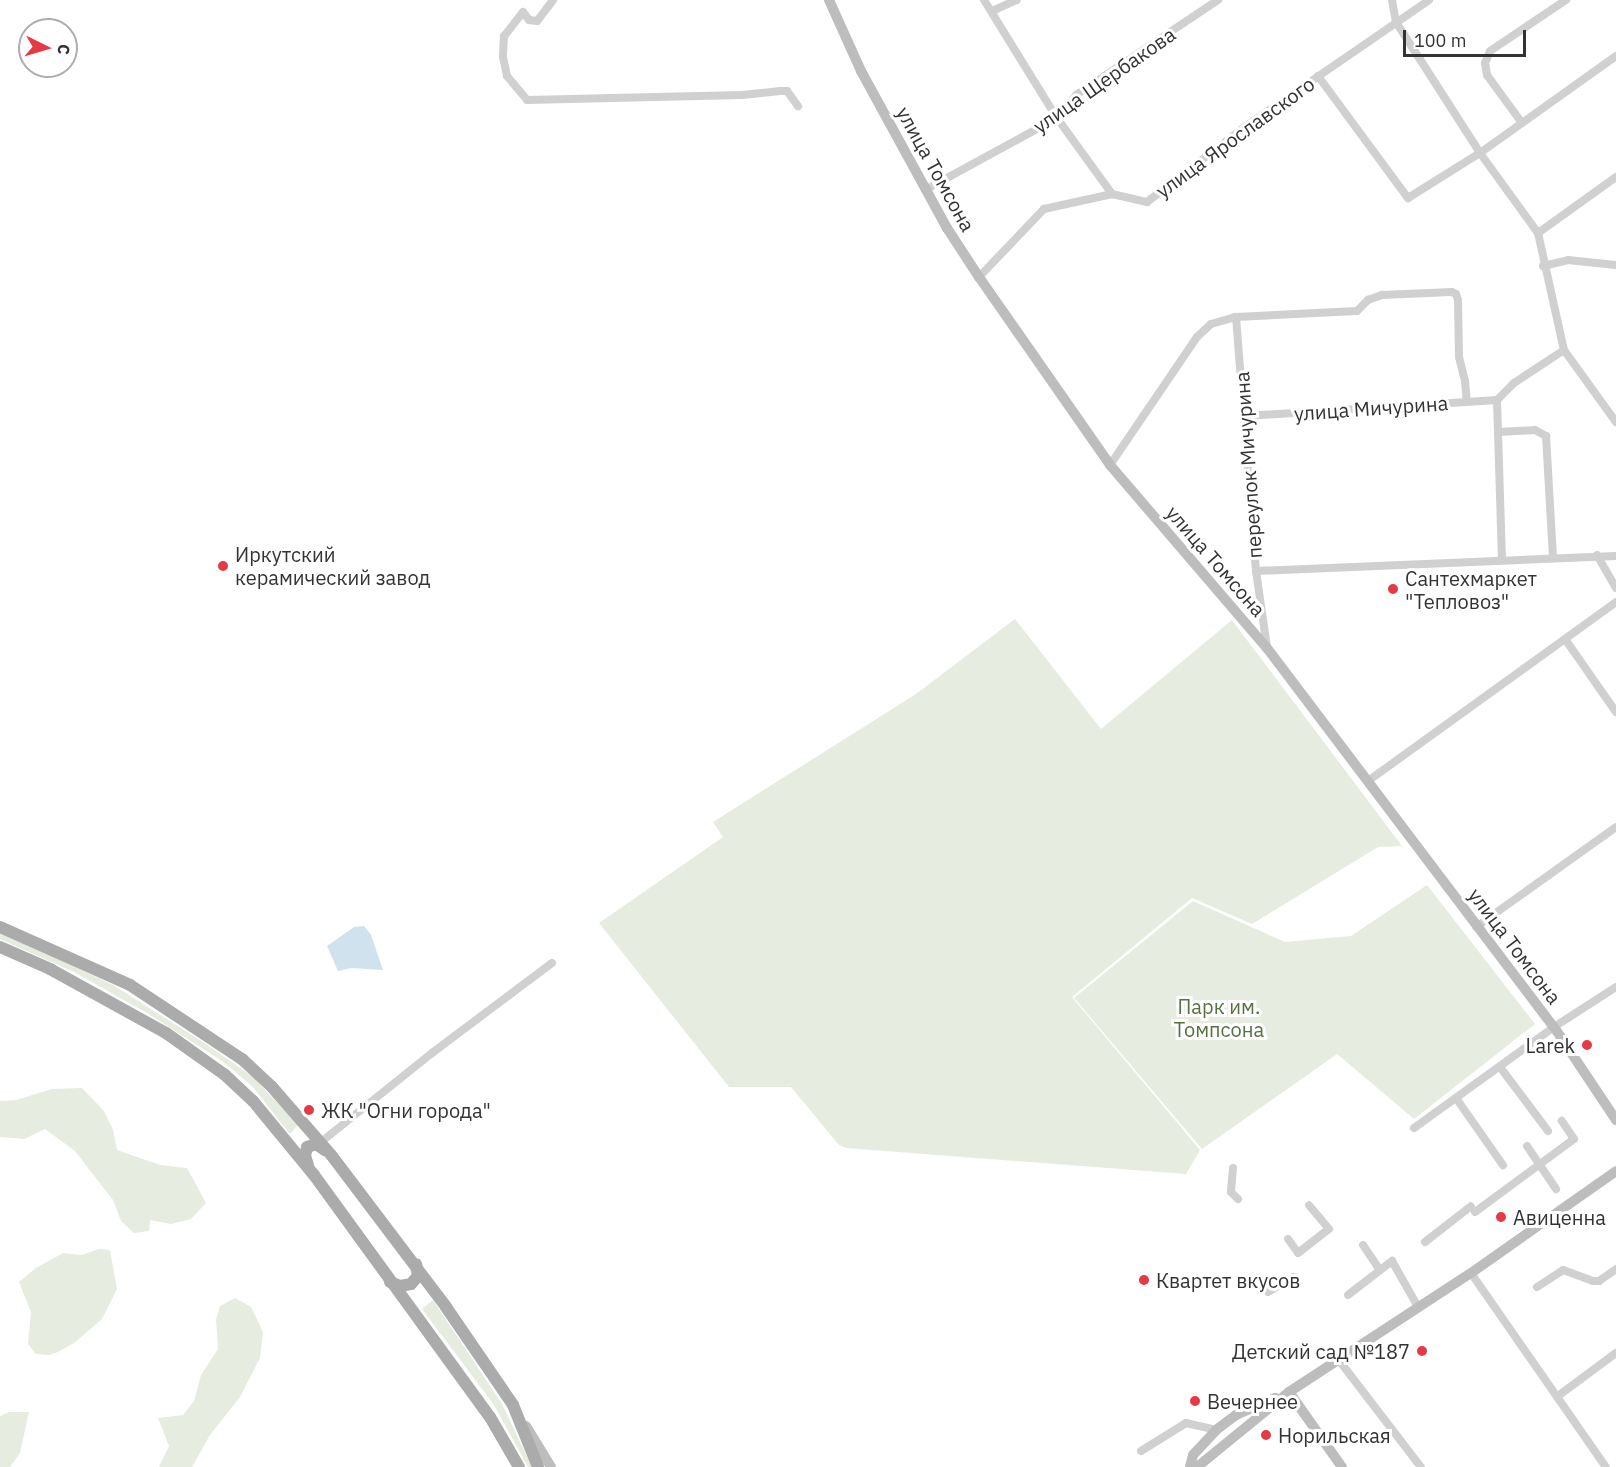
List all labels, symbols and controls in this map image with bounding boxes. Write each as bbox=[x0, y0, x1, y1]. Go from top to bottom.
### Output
north arrow bbox=[18, 18, 78, 78]
scale bar bbox=[1406, 18, 1529, 56]
street label: улица Щербакова bbox=[1028, 22, 1180, 138]
text: 100 m bbox=[1414, 29, 1466, 52]
text: С bbox=[54, 43, 74, 55]
street label: улица Ярославского bbox=[1151, 71, 1319, 203]
street label: улица Томсона bbox=[892, 102, 980, 236]
street label: переулок Мичурина bbox=[1229, 371, 1267, 559]
street label: улица Мичурина bbox=[1293, 391, 1449, 425]
street label: улица Томсона bbox=[1161, 501, 1271, 621]
place label: Иркутский керамический завод bbox=[235, 542, 431, 589]
marker: Иркутский керамический завод bbox=[216, 559, 230, 573]
place label: Сантехмаркет "Тепловоз" bbox=[1405, 566, 1537, 613]
marker: Сантехмаркет "Тепловоз" bbox=[1386, 582, 1400, 596]
street label: улица Томсона bbox=[1464, 883, 1566, 1009]
park label: Парк им. Томпсона bbox=[1174, 995, 1264, 1042]
place label: Larek bbox=[1526, 1033, 1575, 1057]
marker: Larek bbox=[1580, 1038, 1594, 1052]
place label: ЖК "Огни города" bbox=[321, 1098, 491, 1122]
marker: ЖК "Огни города" bbox=[302, 1103, 316, 1117]
place label: Авиценна bbox=[1513, 1205, 1606, 1229]
marker: Авиценна bbox=[1494, 1210, 1508, 1224]
place label: Квартет вкусов bbox=[1156, 1268, 1300, 1292]
marker: Квартет вкусов bbox=[1137, 1273, 1151, 1287]
place label: Детский сад №187 bbox=[1232, 1339, 1410, 1363]
marker: Детский сад №187 bbox=[1415, 1344, 1429, 1358]
place label: Вечернее bbox=[1207, 1389, 1298, 1413]
marker: Вечернее bbox=[1188, 1394, 1202, 1408]
place label: Норильская bbox=[1278, 1423, 1391, 1447]
marker: Норильская bbox=[1259, 1428, 1273, 1442]

